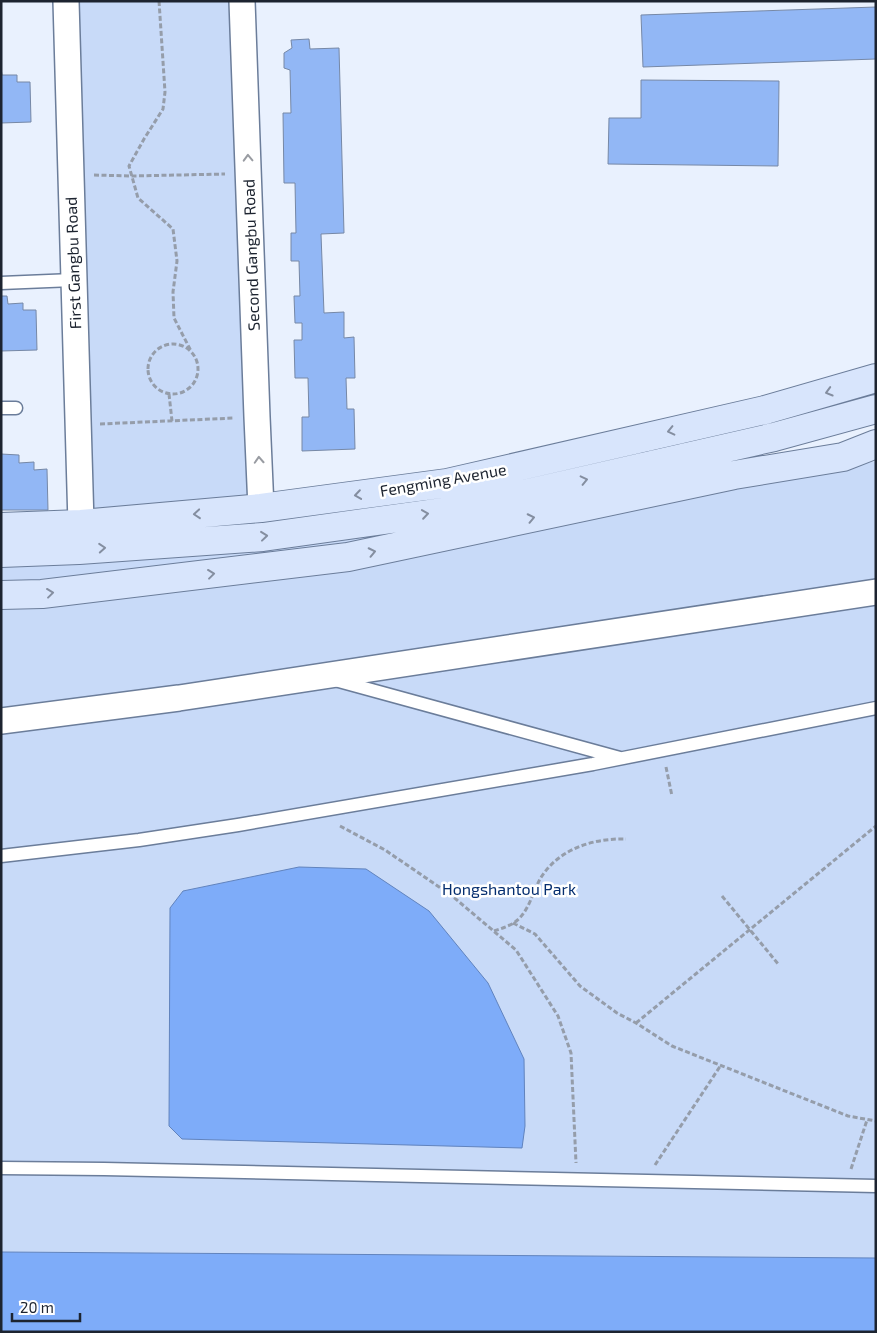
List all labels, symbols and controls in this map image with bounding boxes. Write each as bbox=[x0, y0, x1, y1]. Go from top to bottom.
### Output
one-way arrow bbox=[242, 153, 253, 161]
street label: Second Gangbu Road bbox=[238, 179, 263, 331]
street label: First Gangbu Road bbox=[61, 196, 84, 330]
one-way arrow bbox=[825, 386, 833, 396]
one-way arrow bbox=[667, 425, 676, 436]
one-way arrow bbox=[254, 456, 264, 464]
street label: Fengming Avenue bbox=[378, 459, 508, 500]
one-way arrow bbox=[580, 475, 589, 486]
one-way arrow bbox=[354, 489, 362, 500]
one-way arrow bbox=[192, 508, 200, 519]
one-way arrow bbox=[421, 510, 430, 520]
one-way arrow bbox=[527, 514, 536, 524]
one-way arrow bbox=[261, 531, 269, 542]
one-way arrow bbox=[99, 543, 107, 554]
one-way arrow bbox=[368, 547, 377, 558]
one-way arrow bbox=[208, 569, 216, 580]
one-way arrow bbox=[46, 588, 54, 599]
park label: Hongshantou Park bbox=[442, 879, 576, 898]
scale bar bbox=[12, 1290, 80, 1322]
text: 20 m bbox=[20, 1298, 54, 1316]

